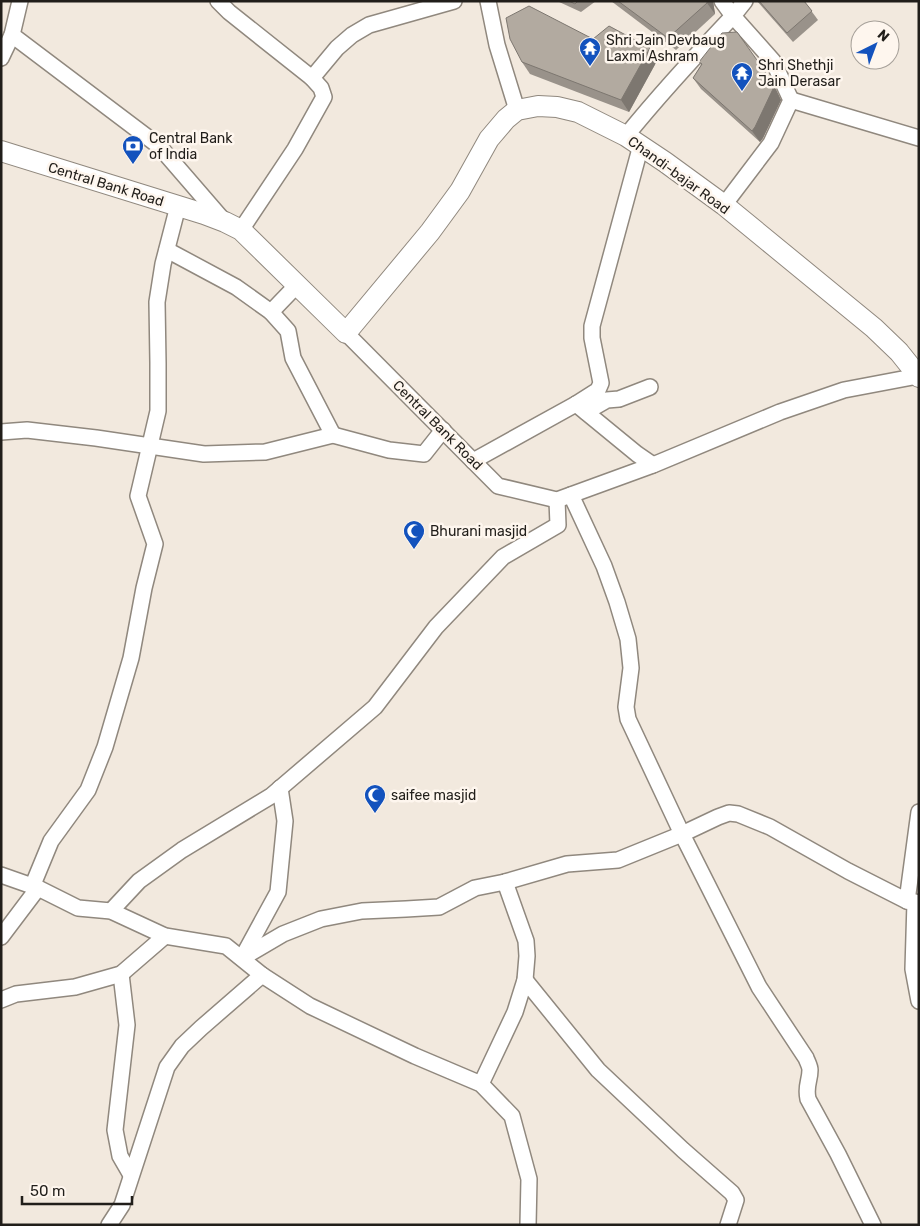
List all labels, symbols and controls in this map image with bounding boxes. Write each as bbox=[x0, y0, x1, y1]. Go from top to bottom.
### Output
north arrow bbox=[850, 20, 900, 70]
text: N bbox=[874, 26, 893, 45]
place label: Shri Jain Devbaug Laxmi Ashram bbox=[606, 32, 725, 65]
temple icon: Shri Jain Devbaug Laxmi Ashram bbox=[578, 36, 602, 67]
place label: Shri Shethji Jain Derasar bbox=[758, 57, 841, 90]
temple icon: Shri Shethji Jain Derasar bbox=[730, 61, 754, 92]
place label: Central Bank of India bbox=[149, 130, 233, 163]
street label: Chandi-bajar Road bbox=[624, 133, 733, 218]
bank icon: Central Bank of India bbox=[121, 134, 145, 165]
street label: Central Bank Road bbox=[46, 159, 166, 210]
street label: Central Bank Road bbox=[389, 377, 486, 474]
mosque icon: Bhurani masjid bbox=[402, 519, 426, 550]
place label: Bhurani masjid bbox=[430, 523, 527, 540]
mosque icon: saifee masjid bbox=[363, 783, 387, 814]
place label: saifee masjid bbox=[391, 787, 476, 804]
scale bar bbox=[22, 1174, 132, 1206]
text: 50 m bbox=[30, 1182, 65, 1200]

